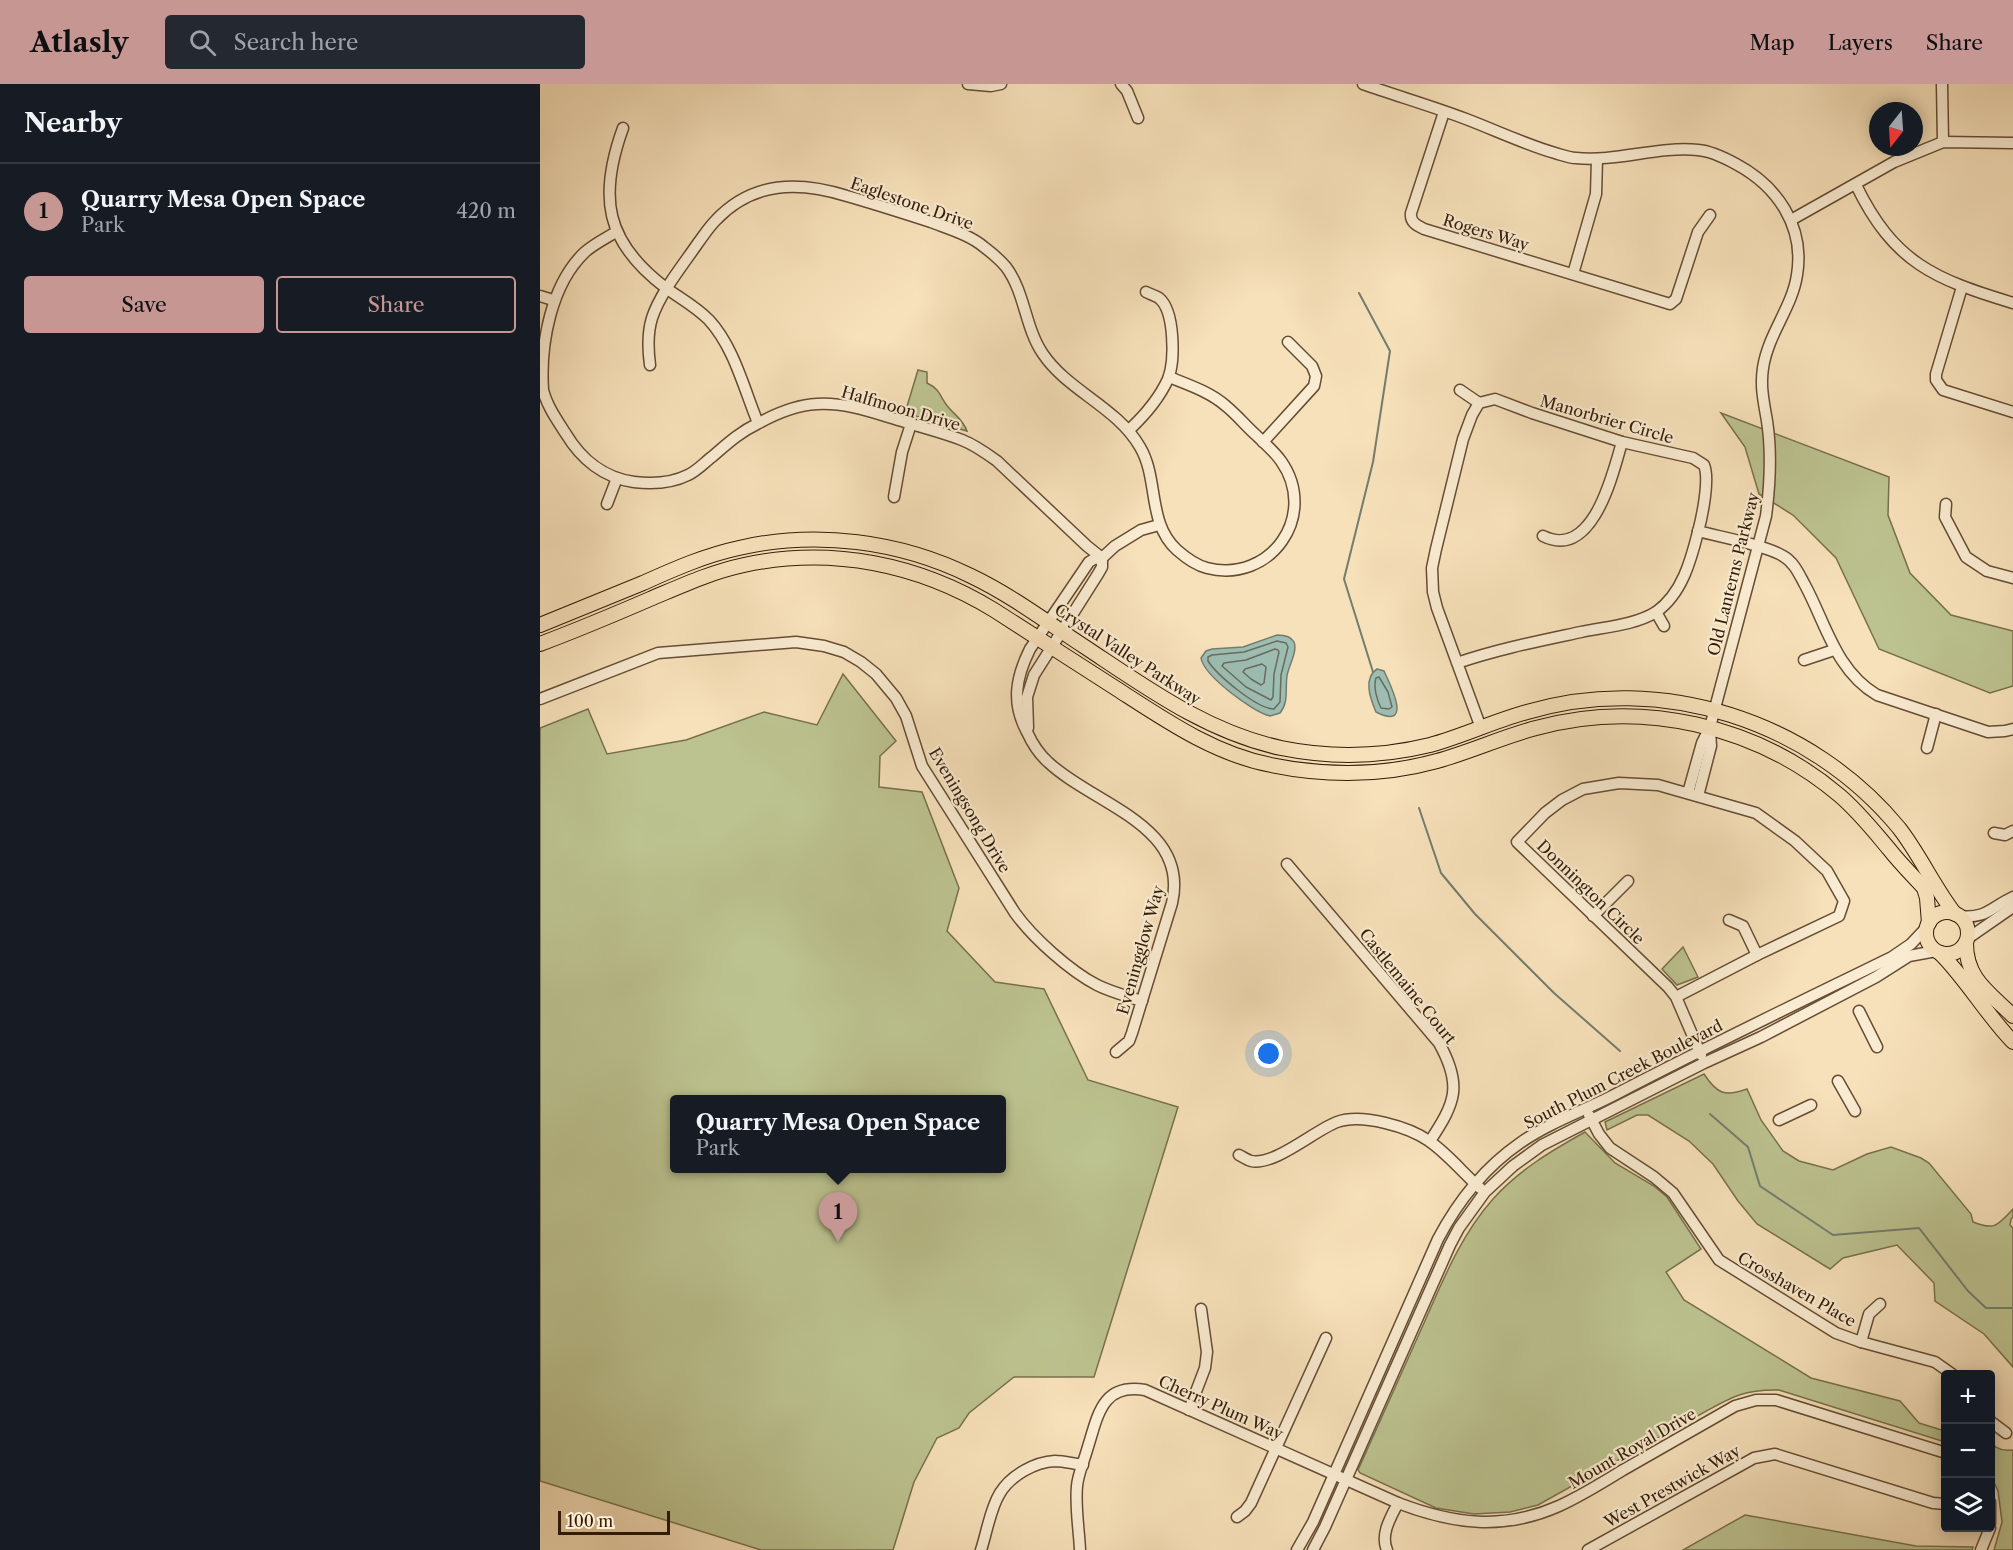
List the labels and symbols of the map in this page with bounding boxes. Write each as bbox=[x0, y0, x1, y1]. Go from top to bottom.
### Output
north arrow bbox=[1869, 102, 1923, 156]
street label: Eaglestone Drive bbox=[848, 173, 976, 233]
street label: Rogers Way bbox=[1440, 209, 1533, 255]
street label: Halfmoon Drive bbox=[839, 381, 963, 435]
street label: Manorbrier Circle bbox=[1538, 390, 1676, 448]
street label: Old Lanterns Parkway bbox=[1703, 489, 1763, 658]
street label: Crystal Valley Parkway bbox=[1051, 599, 1206, 709]
street label: Eveningsong Drive bbox=[925, 744, 1015, 876]
street label: Donnington Circle bbox=[1533, 836, 1649, 948]
street label: Eveningglow Way bbox=[1112, 882, 1168, 1017]
street label: Castlemaine Court bbox=[1355, 924, 1461, 1048]
street label: South Plum Creek Boulevard bbox=[1520, 1015, 1726, 1133]
your location bbox=[1254, 1039, 1283, 1068]
pin: 1 bbox=[818, 1192, 858, 1242]
street label: Crosshaven Place bbox=[1734, 1247, 1860, 1331]
street label: Cherry Plum Way bbox=[1156, 1371, 1287, 1444]
street label: Mount Royal Drive bbox=[1565, 1403, 1699, 1493]
street label: West Prestwick Way bbox=[1600, 1440, 1745, 1532]
scale bar bbox=[558, 1508, 670, 1536]

